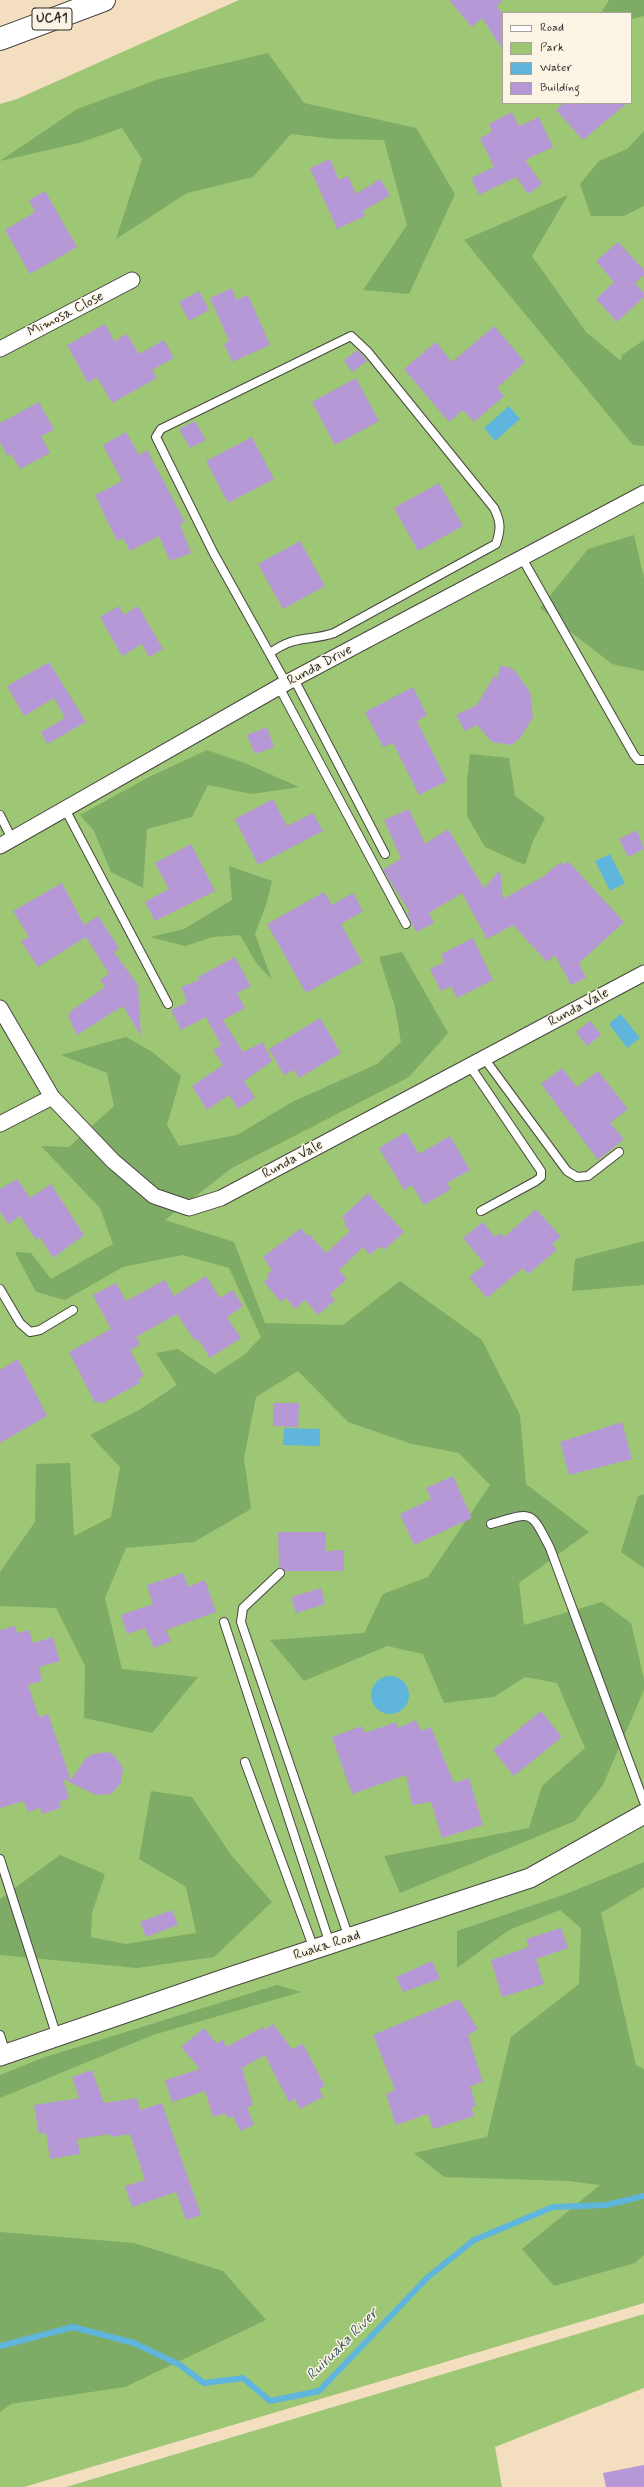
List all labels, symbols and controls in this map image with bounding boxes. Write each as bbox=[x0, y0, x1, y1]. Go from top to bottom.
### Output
road number: UCA1 bbox=[32, 8, 72, 30]
legend bbox=[502, 12, 632, 104]
text: Road bbox=[540, 20, 564, 36]
text: Park bbox=[540, 40, 564, 56]
text: Water bbox=[540, 60, 572, 76]
text: Building bbox=[540, 80, 580, 96]
street label: Mimosa Close bbox=[25, 289, 107, 341]
street label: Runda Drive bbox=[285, 642, 355, 690]
street label: Runda Vale bbox=[546, 985, 612, 1031]
street label: Runda Vale bbox=[260, 1137, 326, 1183]
street label: Ruaka Road bbox=[291, 1927, 363, 1965]
water label: Ruiruaka River bbox=[303, 2305, 383, 2385]

